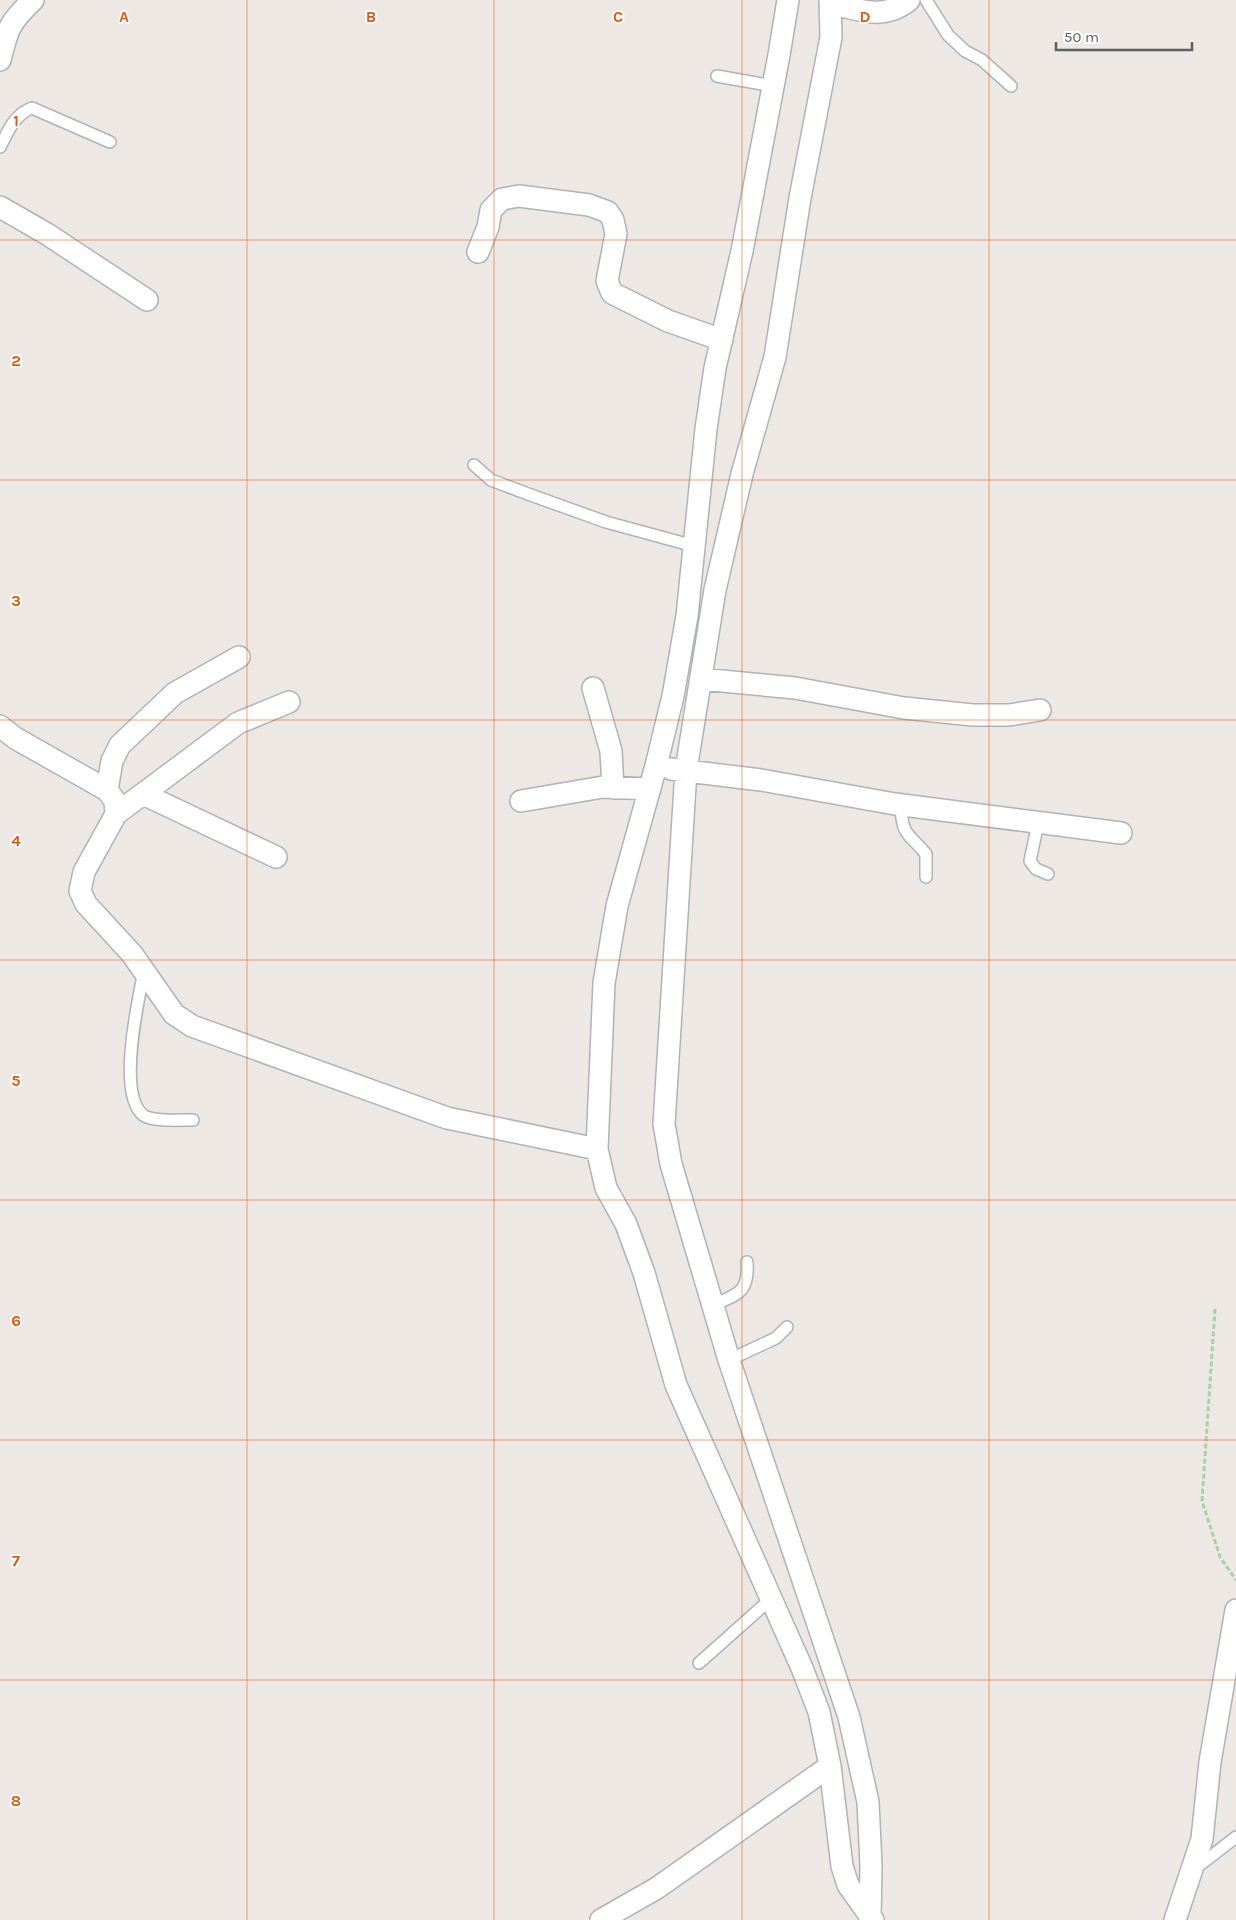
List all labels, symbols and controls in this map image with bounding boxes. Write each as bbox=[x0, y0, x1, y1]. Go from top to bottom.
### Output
text: A bbox=[119, 7, 129, 26]
text: B bbox=[366, 7, 376, 26]
text: C bbox=[613, 7, 623, 26]
text: D bbox=[860, 7, 871, 26]
scale bar bbox=[1056, 20, 1192, 52]
text: 50 m bbox=[1064, 28, 1099, 46]
text: 1 bbox=[13, 111, 19, 130]
text: 2 bbox=[11, 351, 21, 370]
text: 3 bbox=[11, 591, 21, 610]
text: 4 bbox=[11, 831, 21, 850]
text: 5 bbox=[11, 1071, 21, 1090]
text: 6 bbox=[11, 1311, 21, 1330]
text: 7 bbox=[12, 1551, 20, 1570]
text: 8 bbox=[11, 1791, 21, 1810]

